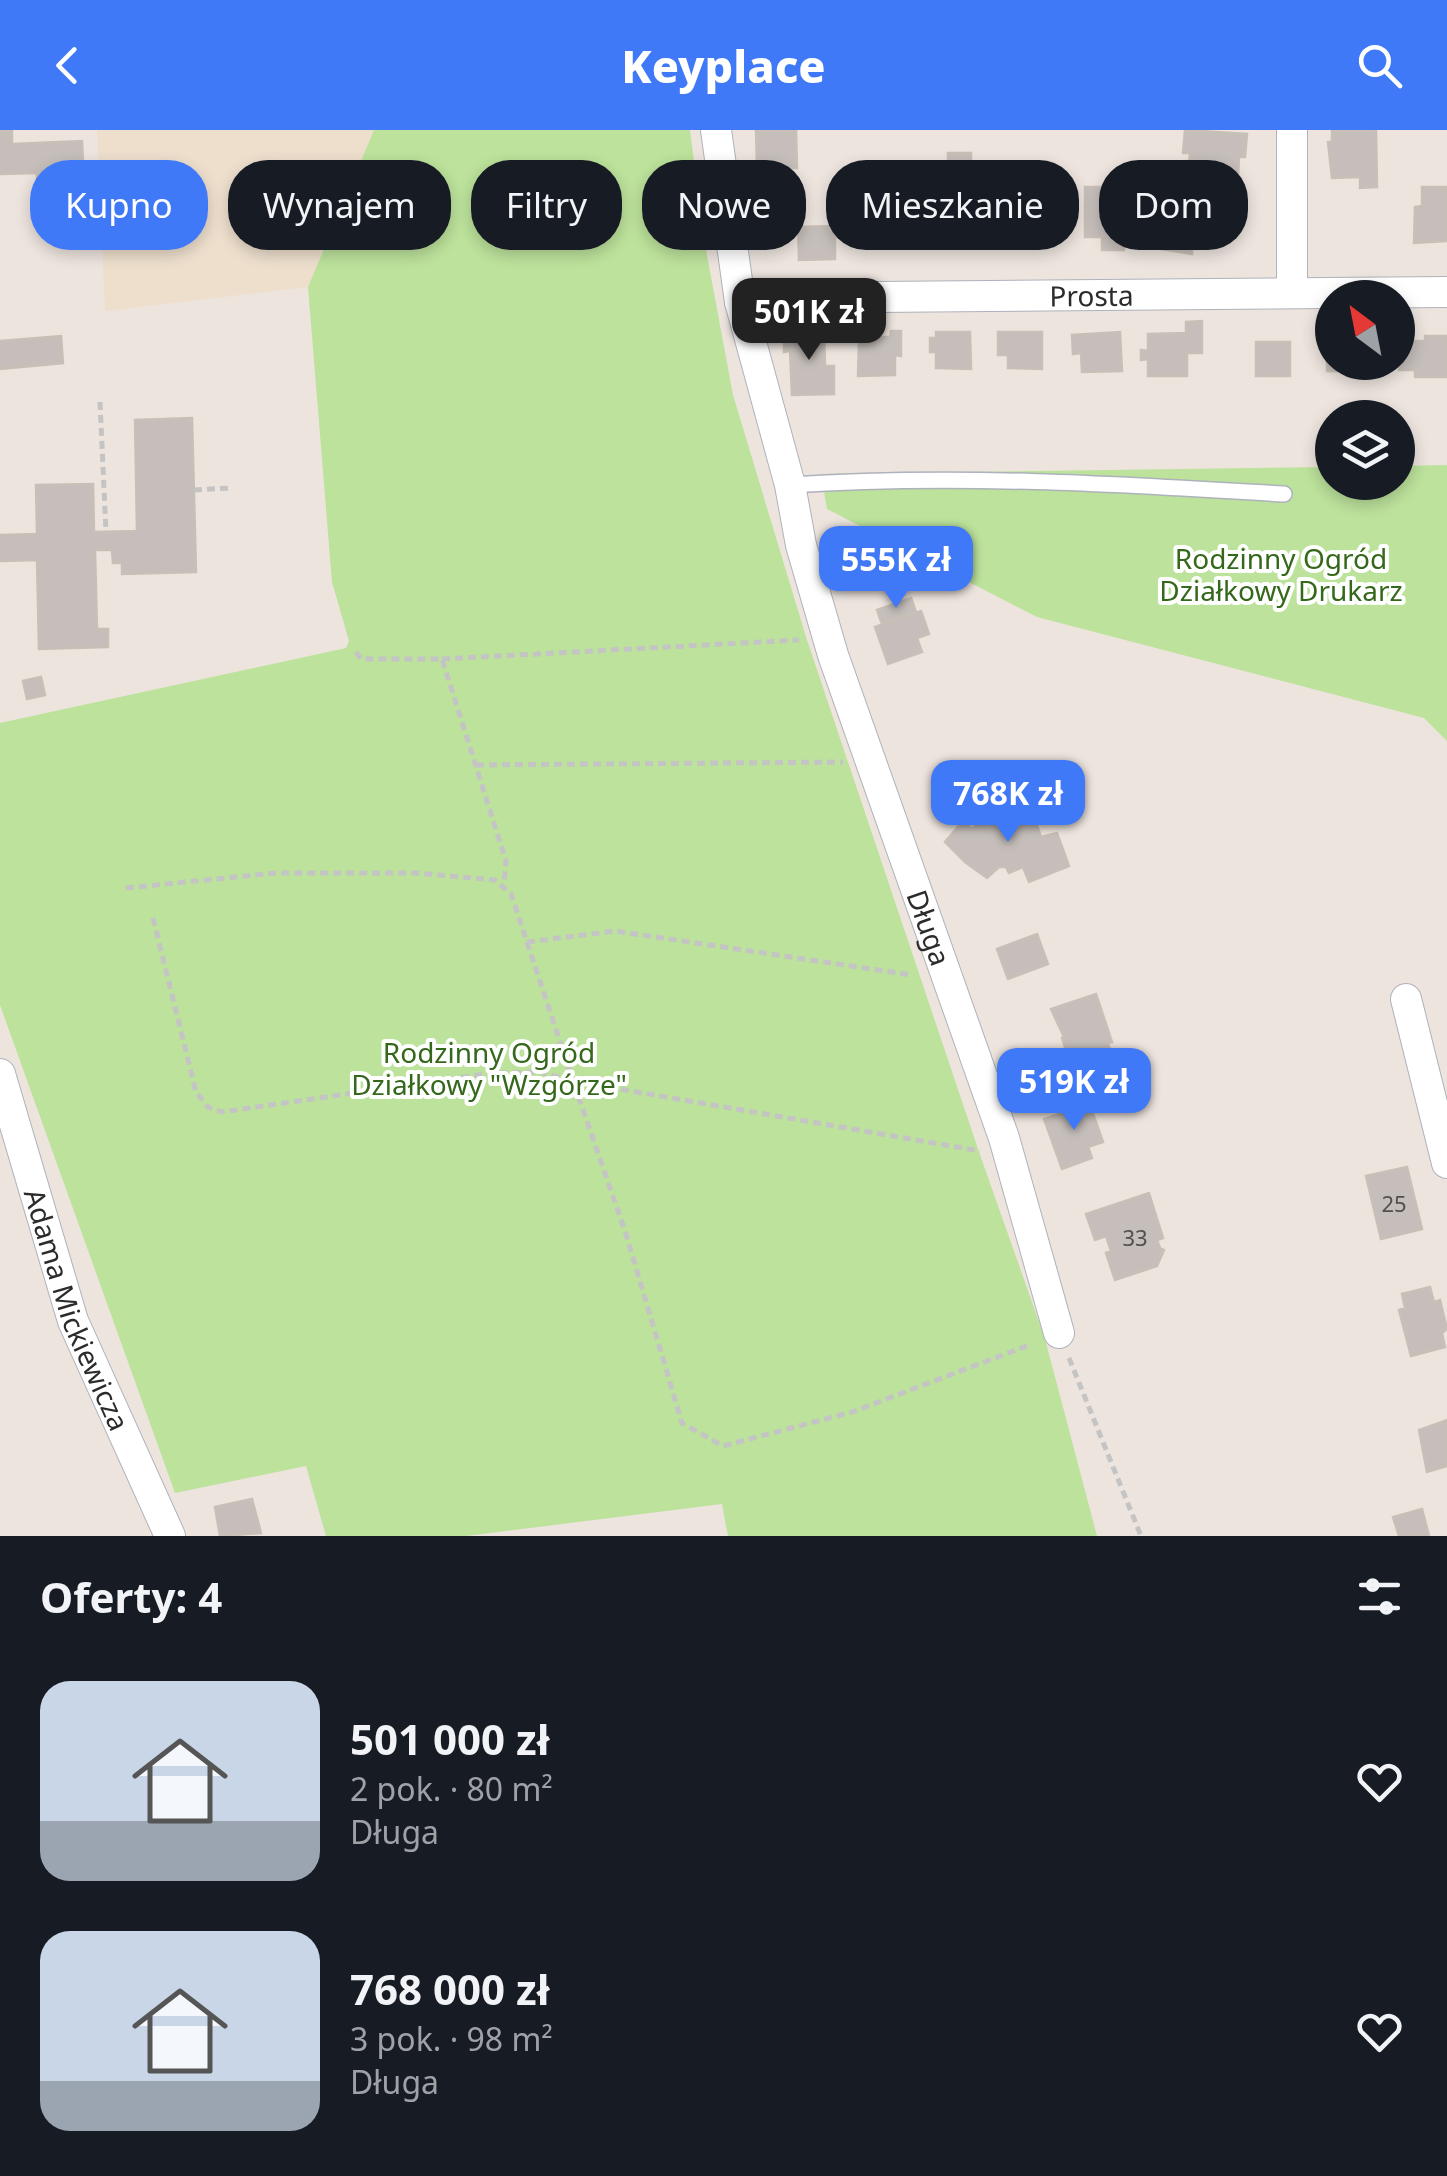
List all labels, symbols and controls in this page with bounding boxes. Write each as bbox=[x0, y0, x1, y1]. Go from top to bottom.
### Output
text: Keyplace bbox=[621, 35, 826, 96]
icon: back bbox=[40, 38, 95, 93]
icon: search bbox=[1352, 38, 1407, 93]
chip: Kupno bbox=[30, 160, 208, 250]
chip: Wynajem bbox=[228, 160, 451, 250]
chip: Filtry bbox=[471, 160, 622, 250]
chip: Nowe bbox=[642, 160, 806, 250]
chip: Mieszkanie bbox=[826, 160, 1079, 250]
chip: Dom bbox=[1099, 160, 1248, 250]
street label: Prosta bbox=[1049, 276, 1134, 314]
pin: 501K zł bbox=[717, 278, 901, 363]
north arrow bbox=[1315, 280, 1415, 380]
map controls bbox=[1315, 280, 1415, 500]
text: 501K zł bbox=[754, 289, 864, 332]
button: layers bbox=[1315, 400, 1415, 500]
pin: 555K zł bbox=[804, 526, 988, 611]
text: 555K zł bbox=[841, 537, 951, 580]
park label: Rodzinny Ogród Działkowy Drukarz bbox=[1159, 539, 1403, 609]
pin: 768K zł bbox=[916, 760, 1100, 845]
text: 768K zł bbox=[953, 771, 1063, 814]
street label: Długa bbox=[899, 884, 960, 971]
park label: Rodzinny Ogród Działkowy "Wzgórze" bbox=[351, 1033, 627, 1103]
pin: 519K zł bbox=[982, 1048, 1166, 1133]
text: 519K zł bbox=[1019, 1059, 1129, 1102]
street label: Adama Mickiewicza bbox=[16, 1184, 139, 1436]
house number: 25 bbox=[1381, 1188, 1407, 1218]
house number: 33 bbox=[1122, 1222, 1148, 1252]
text: Oferty: 4 bbox=[40, 1568, 222, 1625]
icon: filters bbox=[1352, 1569, 1407, 1624]
text: 501 000 zł bbox=[350, 1710, 550, 1767]
icon: home bbox=[120, 1721, 240, 1841]
icon: heart bbox=[1352, 1754, 1407, 1809]
text: 2 pok. · 80 m² bbox=[350, 1767, 553, 1810]
text: Długa bbox=[350, 1810, 439, 1853]
text: 768 000 zł bbox=[350, 1960, 550, 2017]
icon: home bbox=[120, 1971, 240, 2091]
icon: heart bbox=[1352, 2004, 1407, 2059]
text: 3 pok. · 98 m² bbox=[350, 2017, 553, 2060]
text: Długa bbox=[350, 2060, 439, 2103]

